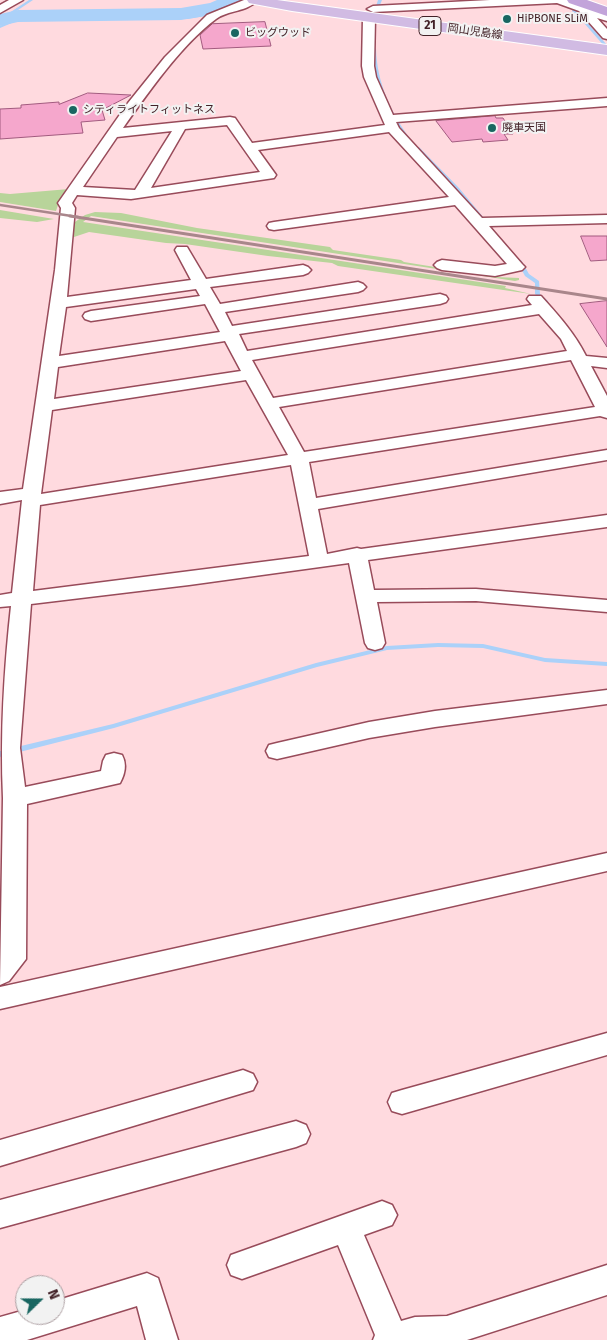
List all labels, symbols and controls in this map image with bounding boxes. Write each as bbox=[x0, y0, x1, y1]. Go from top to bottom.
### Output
place label: HiPBONE SLiM bbox=[517, 12, 588, 26]
marker: HiPBONE SLiM bbox=[501, 13, 513, 25]
road number: 21 bbox=[419, 16, 441, 36]
street label: 岡山児島線 bbox=[447, 22, 503, 42]
place label: ビッグウッド bbox=[245, 26, 311, 40]
marker: ビッグウッド bbox=[229, 27, 241, 39]
place label: シティライトフィットネス bbox=[83, 103, 215, 117]
marker: シティライトフィットネス bbox=[67, 104, 79, 116]
place label: 廃車天国 bbox=[502, 121, 546, 135]
marker: 廃車天国 bbox=[486, 122, 498, 134]
north arrow bbox=[15, 1275, 65, 1325]
text: N bbox=[44, 1287, 63, 1302]

